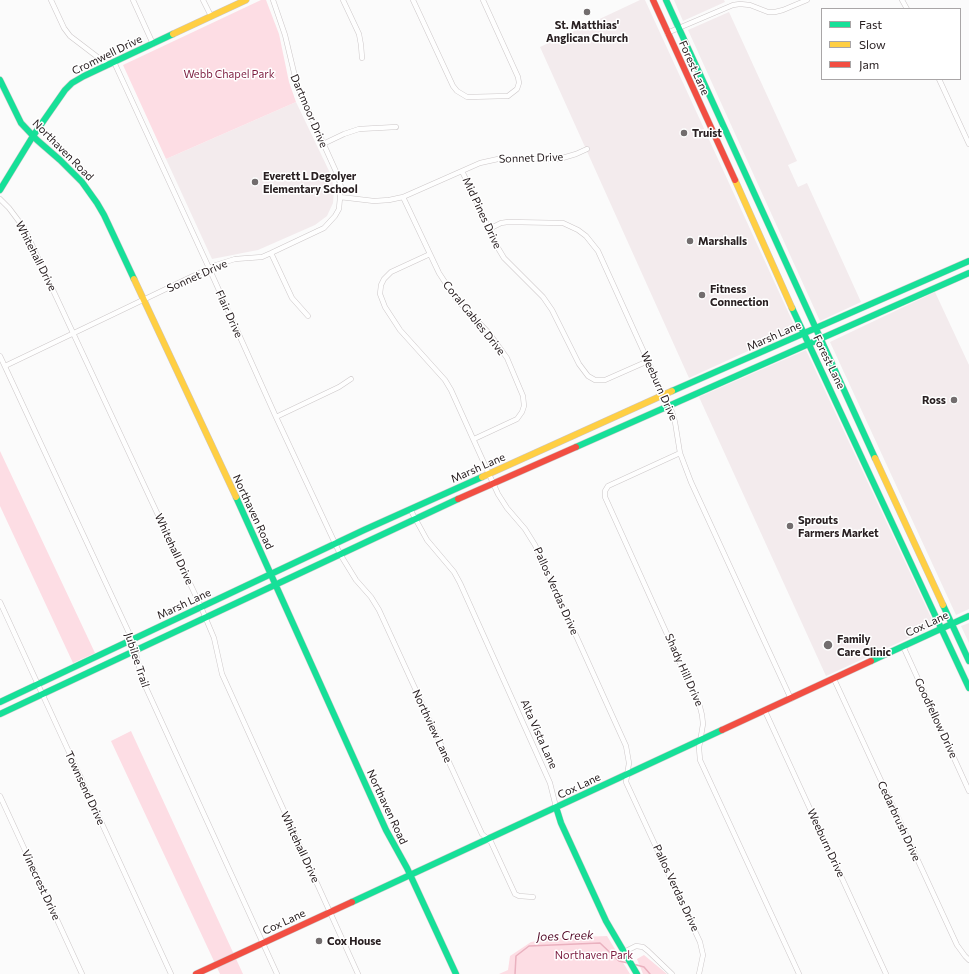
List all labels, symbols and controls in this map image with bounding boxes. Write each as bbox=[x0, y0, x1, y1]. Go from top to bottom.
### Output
marker: St. Matthias' Anglican Church bbox=[582, 7, 592, 17]
legend bbox=[821, 8, 961, 80]
text: Fast bbox=[859, 17, 882, 31]
place label: St. Matthias' Anglican Church bbox=[546, 18, 628, 44]
street label: Cromwell Drive bbox=[70, 32, 144, 78]
text: Slow bbox=[859, 37, 886, 51]
street label: Forest Lane bbox=[676, 39, 712, 97]
text: Jam bbox=[859, 57, 879, 71]
park label: Webb Chapel Park bbox=[183, 67, 275, 81]
street label: Dartmoor Drive bbox=[288, 72, 330, 150]
street label: Northaven Road bbox=[30, 117, 96, 183]
place label: Truist bbox=[692, 126, 722, 140]
marker: Truist bbox=[679, 128, 689, 138]
street label: Sonnet Drive bbox=[499, 150, 563, 166]
place label: Everett L Degolyer Elementary School bbox=[263, 169, 358, 195]
street label: Mid Pines Drive bbox=[460, 175, 504, 251]
marker: Everett L Degolyer Elementary School bbox=[250, 177, 260, 187]
street label: Whitehall Drive bbox=[13, 219, 59, 293]
place label: Marshalls bbox=[698, 234, 747, 248]
marker: Marshalls bbox=[685, 236, 695, 246]
street label: Sonnet Drive bbox=[165, 257, 229, 295]
street label: Coral Gables Drive bbox=[440, 278, 508, 358]
place label: Fitness Connection bbox=[710, 282, 769, 308]
street label: Flair Drive bbox=[213, 288, 245, 340]
marker: Fitness Connection bbox=[697, 290, 707, 300]
street label: Marsh Lane bbox=[745, 318, 803, 354]
street label: Forest Lane bbox=[810, 333, 848, 391]
street label: Weeburn Drive bbox=[638, 349, 680, 423]
place label: Ross bbox=[922, 393, 946, 407]
marker: Ross bbox=[949, 395, 959, 405]
street label: Marsh Lane bbox=[449, 450, 507, 486]
street label: Northaven Road bbox=[230, 472, 276, 552]
street label: Whitehall Drive bbox=[152, 511, 196, 587]
place label: Sprouts Farmers Market bbox=[798, 513, 879, 539]
marker: Sprouts Farmers Market bbox=[785, 521, 795, 531]
street label: Pallos Verdas Drive bbox=[531, 545, 581, 637]
street label: Marsh Lane bbox=[155, 586, 213, 622]
street label: Cox Lane bbox=[903, 608, 951, 640]
street label: Jubilee Trail bbox=[122, 631, 152, 689]
street label: Shady Hill Drive bbox=[662, 632, 706, 708]
place label: Family Care Clinic bbox=[837, 632, 891, 658]
marker: Family Care Clinic bbox=[822, 639, 834, 651]
street label: Goodfellow Drive bbox=[912, 676, 960, 760]
street label: Northview Lane bbox=[409, 687, 455, 765]
street label: Alta Vista Lane bbox=[518, 697, 560, 771]
street label: Townsend Drive bbox=[62, 749, 108, 827]
street label: Northaven Road bbox=[364, 767, 410, 847]
street label: Cox Lane bbox=[555, 770, 603, 802]
street label: Cedarbrush Drive bbox=[875, 779, 923, 863]
street label: Weeburn Drive bbox=[804, 807, 848, 879]
street label: Whitehall Drive bbox=[278, 809, 322, 885]
street label: Pallos Verdas Drive bbox=[650, 842, 702, 934]
street label: Vinecrest Drive bbox=[19, 848, 63, 922]
street label: Cox Lane bbox=[260, 906, 308, 938]
water label: Joes Creek bbox=[536, 928, 594, 944]
place label: Cox House bbox=[327, 934, 381, 948]
marker: Cox House bbox=[314, 936, 324, 946]
park label: Northaven Park bbox=[555, 948, 633, 962]

